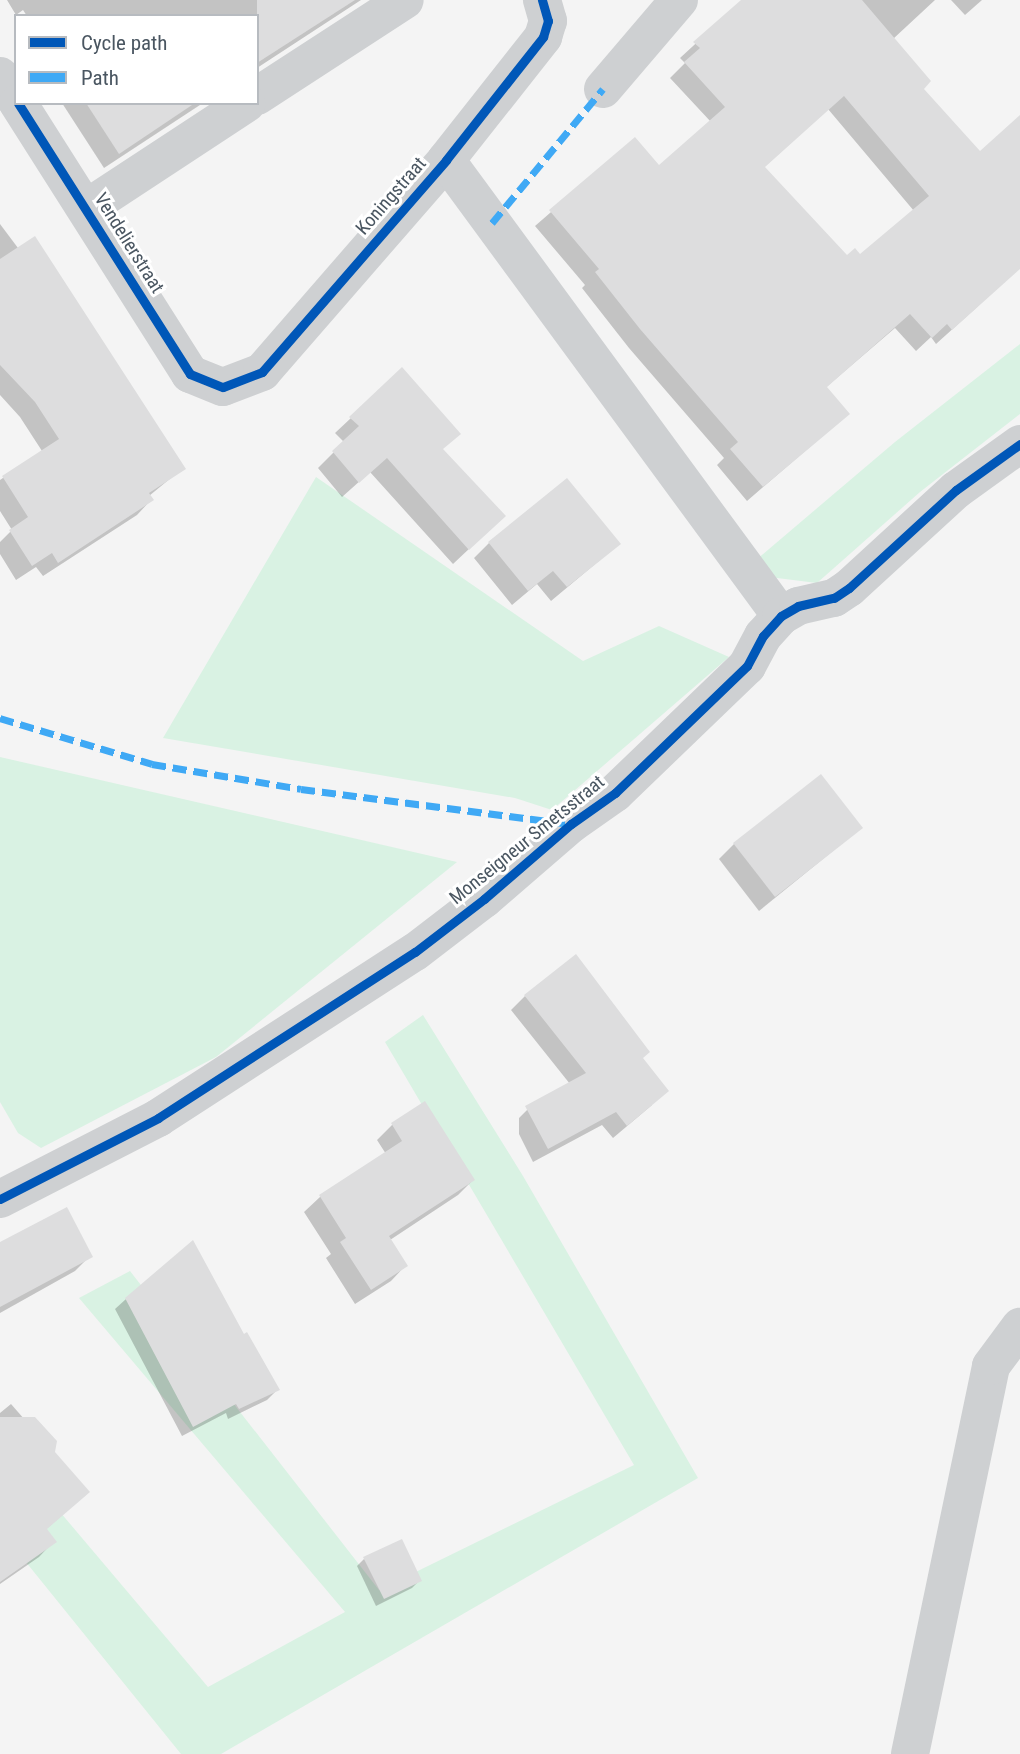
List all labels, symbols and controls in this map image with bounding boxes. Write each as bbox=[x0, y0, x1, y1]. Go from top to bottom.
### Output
legend bbox=[14, 14, 259, 105]
text: Cycle path bbox=[81, 31, 167, 55]
text: Path bbox=[81, 66, 119, 90]
street label: Koningstraat bbox=[351, 153, 431, 239]
street label: Vendelierstraat bbox=[89, 189, 169, 297]
street label: Monseigneur Smetsstraat bbox=[445, 770, 609, 910]

